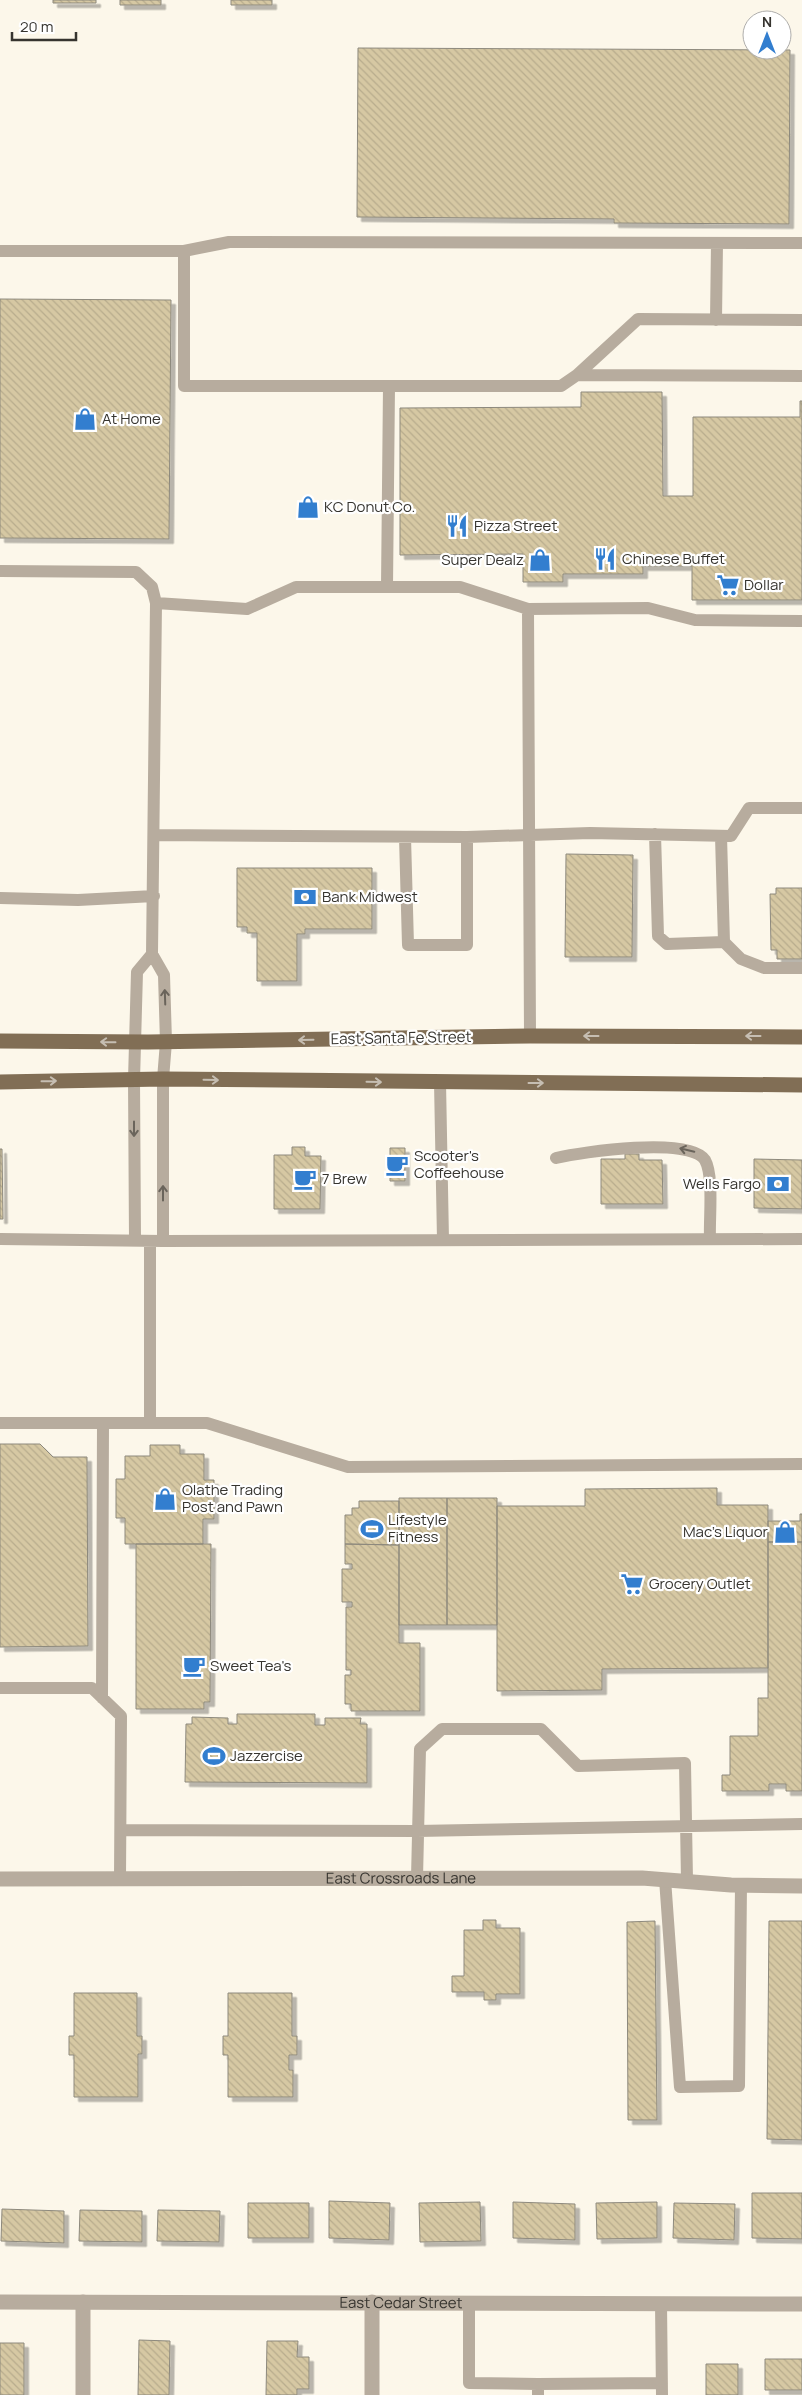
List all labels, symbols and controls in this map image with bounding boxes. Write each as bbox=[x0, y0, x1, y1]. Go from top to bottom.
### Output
scale bar bbox=[12, 10, 76, 42]
north arrow bbox=[742, 10, 792, 60]
text: N bbox=[762, 12, 772, 31]
text: 20 m bbox=[20, 16, 53, 37]
shop icon: At Home bbox=[72, 406, 98, 432]
place label: At Home bbox=[102, 408, 161, 429]
shop icon: KC Donut Co. bbox=[295, 494, 321, 520]
place label: KC Donut Co. bbox=[324, 496, 415, 517]
restaurant icon: Pizza Street bbox=[444, 513, 470, 539]
place label: Pizza Street bbox=[474, 515, 557, 536]
restaurant icon: Chinese Buffet bbox=[592, 546, 618, 572]
shop icon: Super Dealz bbox=[527, 547, 553, 573]
place label: Chinese Buffet bbox=[622, 548, 725, 569]
place label: Super Dealz bbox=[441, 549, 524, 570]
supermarket icon: Dollar bbox=[715, 572, 741, 598]
place label: Dollar bbox=[744, 574, 784, 595]
bank icon: Bank Midwest bbox=[292, 884, 318, 910]
place label: Bank Midwest bbox=[322, 886, 418, 907]
one-way arrow bbox=[160, 989, 169, 1005]
street label: East Santa Fe Street bbox=[330, 1026, 472, 1049]
one-way arrow bbox=[583, 1031, 600, 1041]
one-way arrow bbox=[746, 1031, 762, 1041]
one-way arrow bbox=[298, 1035, 314, 1045]
one-way arrow bbox=[101, 1037, 117, 1047]
one-way arrow bbox=[202, 1075, 219, 1085]
one-way arrow bbox=[40, 1076, 56, 1086]
one-way arrow bbox=[365, 1077, 381, 1087]
one-way arrow bbox=[528, 1078, 544, 1088]
one-way arrow bbox=[129, 1120, 139, 1136]
place label: Scooter's Coffeehouse bbox=[414, 1145, 504, 1183]
one-way arrow bbox=[679, 1145, 695, 1155]
cafe icon: Scooter's Coffeehouse bbox=[384, 1152, 410, 1178]
cafe icon: 7 Brew bbox=[292, 1166, 318, 1192]
place label: 7 Brew bbox=[322, 1168, 367, 1189]
bank icon: Wells Fargo bbox=[765, 1171, 791, 1197]
place label: Wells Fargo bbox=[683, 1173, 761, 1194]
one-way arrow bbox=[158, 1185, 168, 1201]
place label: Olathe Trading Post and Pawn bbox=[182, 1479, 283, 1517]
shop icon: Olathe Trading Post and Pawn bbox=[152, 1486, 178, 1512]
place label: Lifestyle Fitness bbox=[388, 1509, 447, 1547]
sports icon: Lifestyle Fitness bbox=[359, 1516, 385, 1542]
shop icon: Mac's Liquor bbox=[772, 1519, 798, 1545]
place label: Mac's Liquor bbox=[683, 1521, 769, 1542]
supermarket icon: Grocery Outlet bbox=[619, 1571, 645, 1597]
place label: Grocery Outlet bbox=[649, 1573, 751, 1594]
cafe icon: Sweet Tea's bbox=[181, 1653, 207, 1679]
place label: Sweet Tea's bbox=[210, 1655, 291, 1676]
sports icon: Jazzercise bbox=[201, 1743, 227, 1769]
place label: Jazzercise bbox=[230, 1745, 303, 1766]
street label: East Crossroads Lane bbox=[326, 1867, 476, 1888]
street label: East Cedar Street bbox=[339, 2292, 463, 2313]

